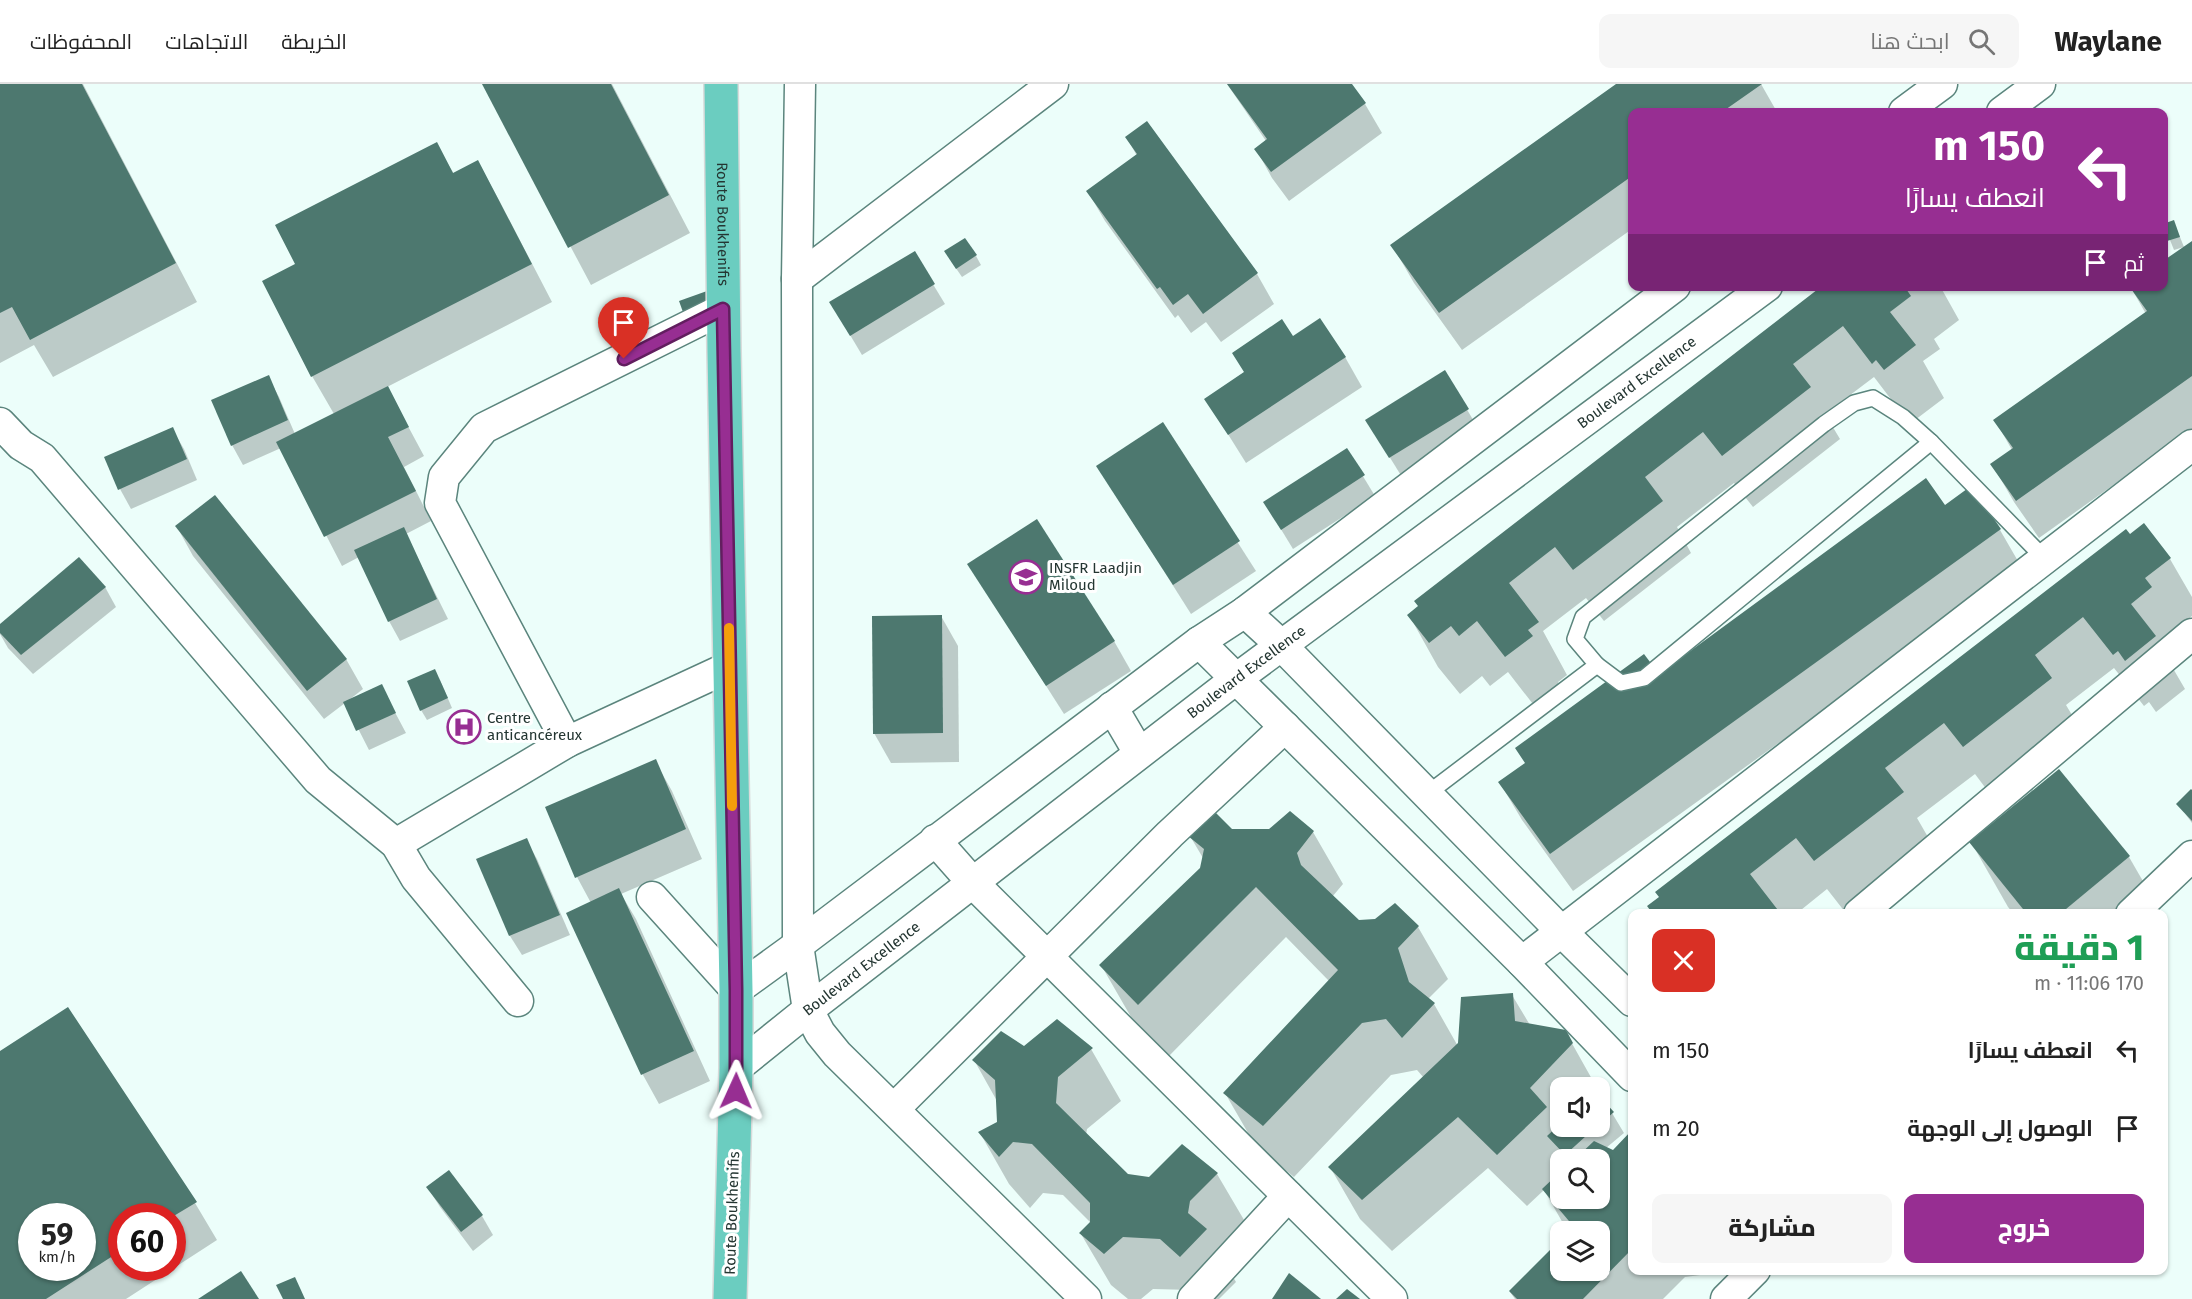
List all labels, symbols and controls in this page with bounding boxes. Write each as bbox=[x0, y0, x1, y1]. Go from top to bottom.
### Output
search box bbox=[1599, 14, 2019, 68]
icon: search bbox=[1965, 25, 1998, 58]
text: Waylane bbox=[2055, 25, 2162, 58]
text: ابحث هنا bbox=[1870, 28, 1950, 55]
text: المحفوظات bbox=[30, 29, 132, 55]
text: الاتجاهات bbox=[165, 29, 248, 55]
text: الخريطة bbox=[281, 29, 347, 55]
text: 150 m bbox=[1933, 121, 2045, 171]
icon: left bbox=[2066, 132, 2144, 210]
street label: Route Boukhenifis bbox=[713, 162, 732, 286]
text: انعطف يسارًا bbox=[1905, 182, 2045, 214]
icon: arrive bbox=[2079, 246, 2112, 279]
text: ثم bbox=[2124, 250, 2144, 277]
pin bbox=[598, 297, 649, 359]
icon: arrive bbox=[607, 306, 640, 339]
street label: Boulevard Excellence bbox=[1574, 332, 1700, 432]
school or university icon: INSFR Laadjin Miloud bbox=[1008, 559, 1044, 595]
place label: INSFR Laadjin Miloud bbox=[1049, 559, 1142, 594]
street label: Boulevard Excellence bbox=[1184, 622, 1309, 722]
hospital icon: Centre anticancéreux bbox=[446, 709, 482, 745]
place label: Centre anticancéreux bbox=[487, 709, 583, 744]
street label: Boulevard Excellence bbox=[799, 918, 924, 1020]
text: 1 دقيقة bbox=[2014, 926, 2144, 970]
button: close bbox=[1652, 929, 1715, 992]
text: 170 m · 11:06 bbox=[2034, 971, 2144, 995]
icon: left bbox=[2111, 1034, 2144, 1067]
text: 150 m bbox=[1652, 1037, 1710, 1064]
text: انعطف يسارًا bbox=[1968, 1037, 2093, 1064]
position arrow bbox=[704, 1059, 768, 1123]
map controls bbox=[1550, 1077, 1610, 1281]
button: sound bbox=[1550, 1077, 1610, 1137]
icon: arrive bbox=[2111, 1112, 2144, 1145]
text: 20 m bbox=[1652, 1115, 1700, 1142]
text: الوصول إلى الوجهة bbox=[1907, 1115, 2093, 1142]
button: search bbox=[1550, 1149, 1610, 1209]
street label: Route Boukhenifis bbox=[721, 1151, 743, 1275]
button: مشاركة bbox=[1652, 1194, 1892, 1263]
button: خروج bbox=[1904, 1194, 2144, 1263]
speed limit sign: 60 bbox=[108, 1203, 186, 1281]
text: 59 bbox=[41, 1217, 73, 1253]
button: layers bbox=[1550, 1221, 1610, 1281]
text: km/h bbox=[38, 1248, 76, 1266]

